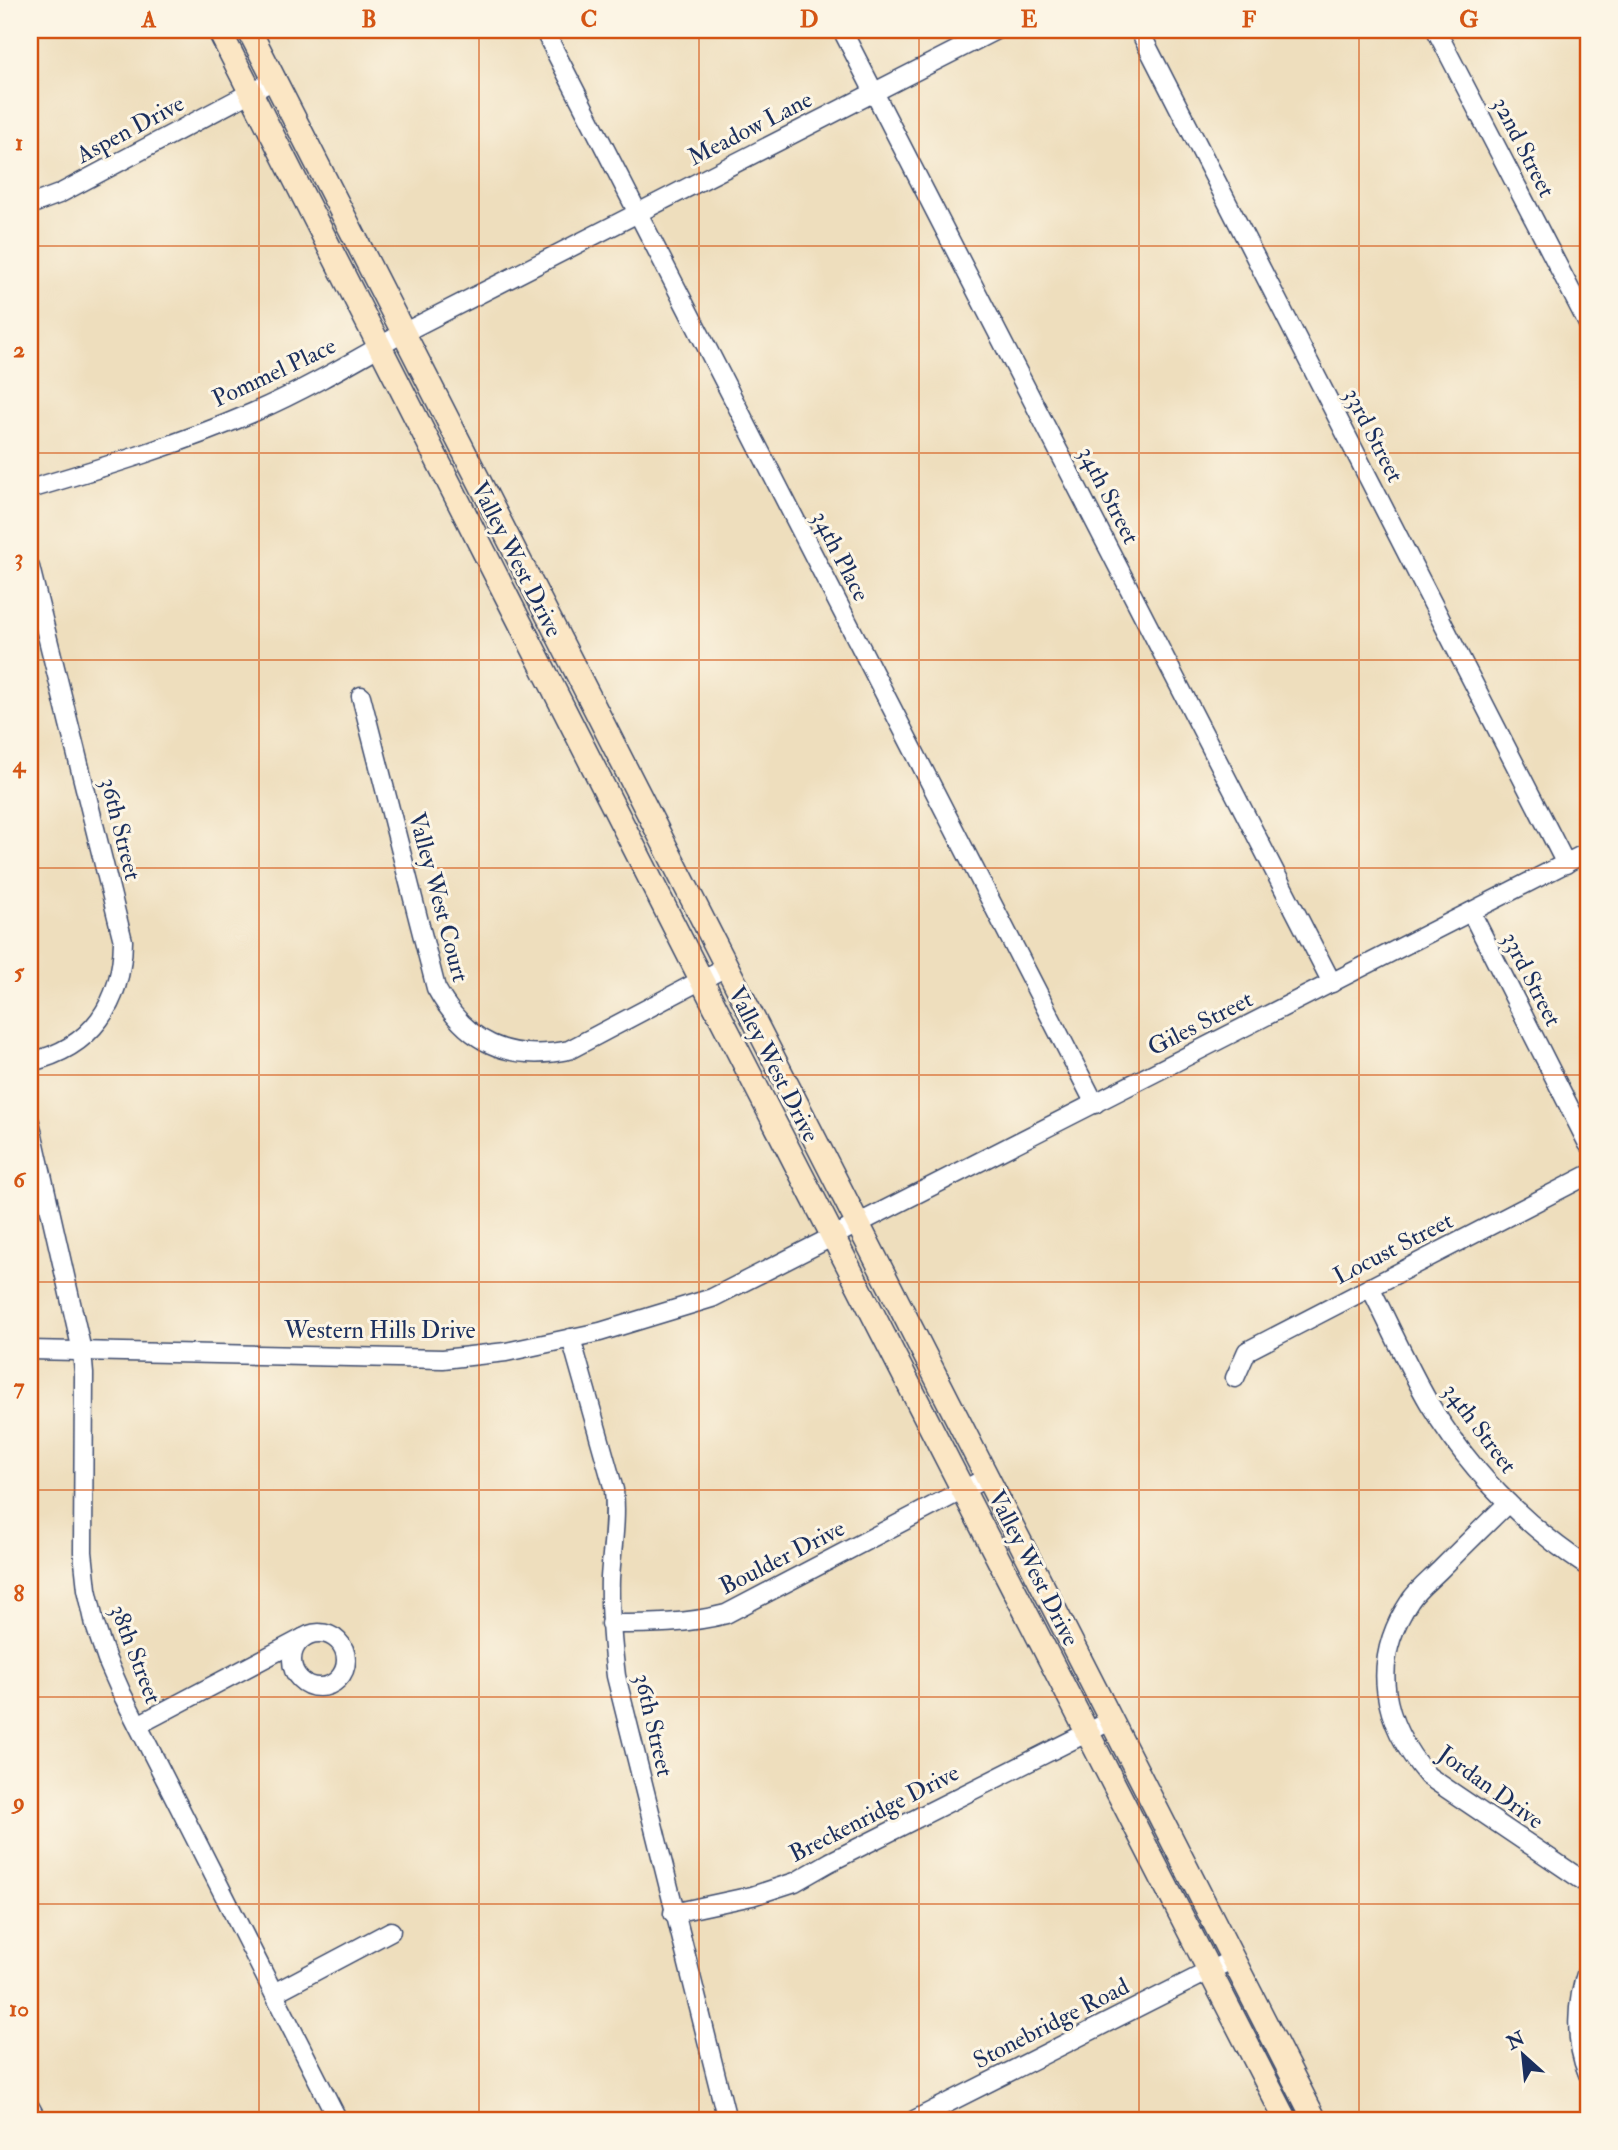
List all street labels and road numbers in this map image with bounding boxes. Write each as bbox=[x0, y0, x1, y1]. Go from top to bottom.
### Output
street label: Meadow Lane bbox=[683, 84, 818, 173]
street label: Aspen Drive bbox=[70, 88, 190, 171]
street label: 32nd Street bbox=[1485, 92, 1562, 203]
street label: Pommel Place bbox=[207, 330, 341, 415]
street label: 33rd Street bbox=[1337, 383, 1411, 488]
street label: 34th Street bbox=[1071, 441, 1146, 549]
street label: Valley West Drive bbox=[464, 476, 569, 642]
street label: 34th Place bbox=[805, 506, 876, 607]
street label: 36th Street bbox=[93, 775, 148, 884]
street label: Valley West Court bbox=[401, 809, 476, 986]
street label: 33rd Street bbox=[1495, 927, 1569, 1032]
street label: Valley West Drive bbox=[721, 981, 826, 1147]
street label: Giles Street bbox=[1143, 984, 1258, 1063]
street label: Locust Street bbox=[1328, 1205, 1458, 1292]
street label: Western Hills Drive bbox=[283, 1315, 476, 1346]
street label: 34th Street bbox=[1436, 1377, 1524, 1480]
street label: Valley West Drive bbox=[981, 1485, 1086, 1651]
street label: Boulder Drive bbox=[714, 1513, 850, 1602]
street label: 38th Street bbox=[102, 1600, 169, 1708]
street label: 36th Street bbox=[627, 1671, 680, 1780]
street label: Jordan Drive bbox=[1431, 1738, 1550, 1836]
street label: Breckenridge Drive bbox=[784, 1757, 964, 1870]
street label: Stonebridge Road bbox=[968, 1971, 1135, 2076]

